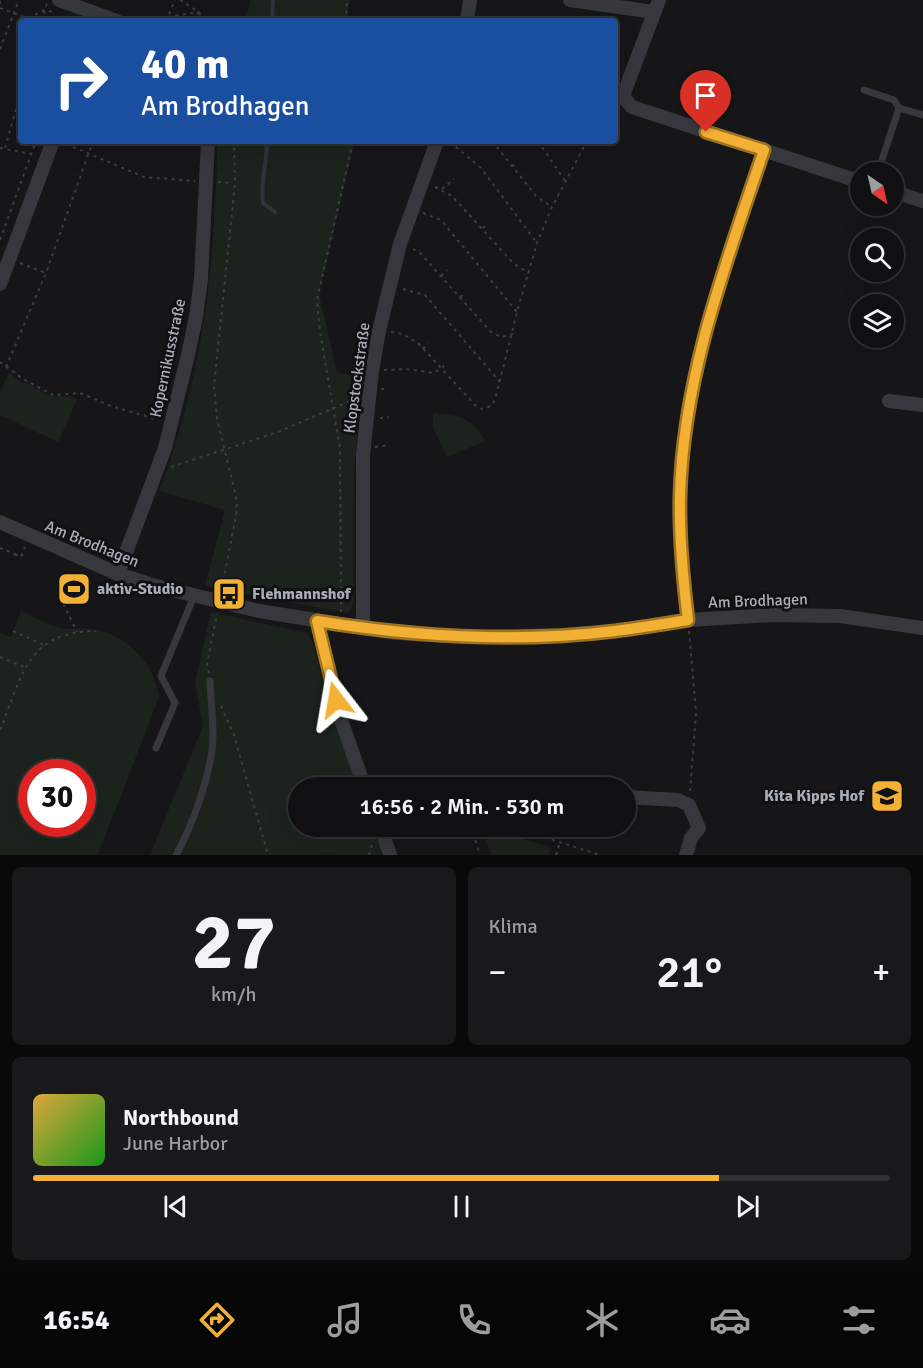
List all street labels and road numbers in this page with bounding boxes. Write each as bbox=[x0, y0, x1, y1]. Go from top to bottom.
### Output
street label: Kopernikusstraße bbox=[146, 297, 190, 419]
street label: Klopstockstraße bbox=[339, 321, 375, 435]
street label: Am Brodhagen bbox=[42, 516, 142, 572]
street label: Am Brodhagen bbox=[708, 589, 808, 613]

